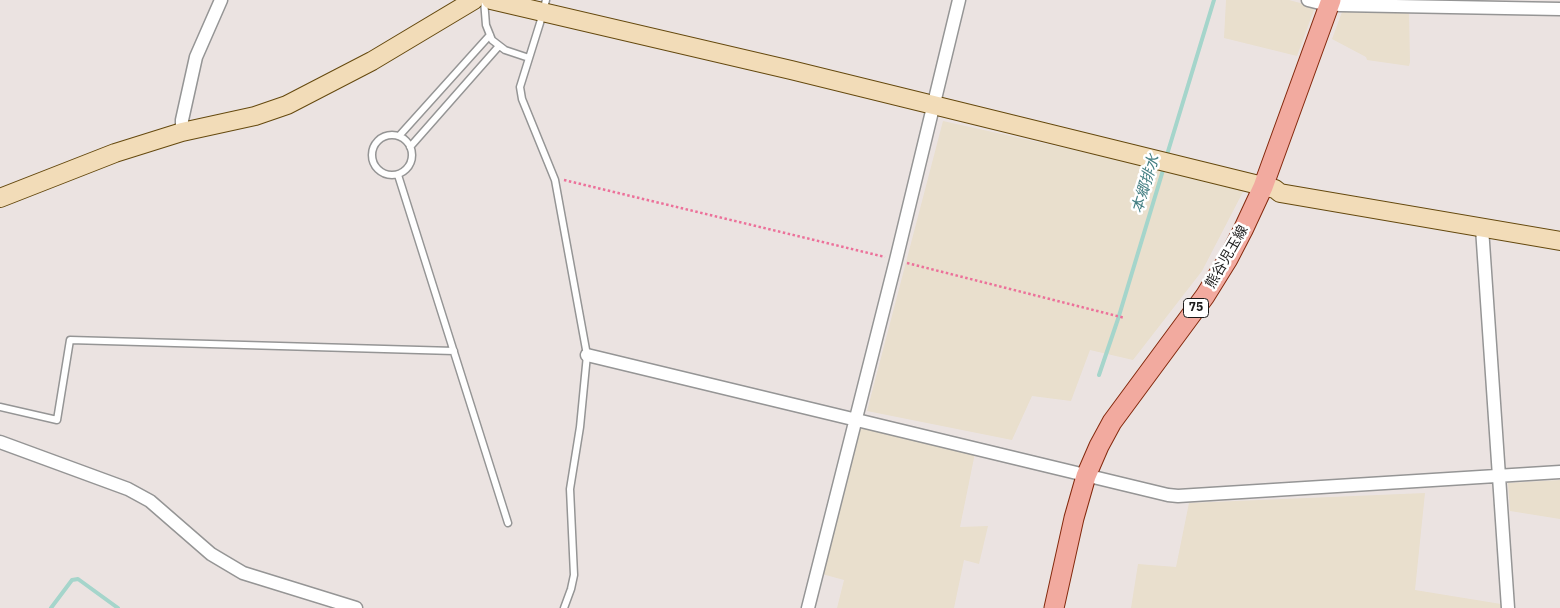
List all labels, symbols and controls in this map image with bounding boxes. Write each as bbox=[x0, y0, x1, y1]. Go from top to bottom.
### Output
water label: 本郷排水 bbox=[1129, 153, 1163, 215]
street label: 熊谷児玉線 bbox=[1202, 222, 1252, 292]
road number: 75 bbox=[1184, 298, 1208, 318]

